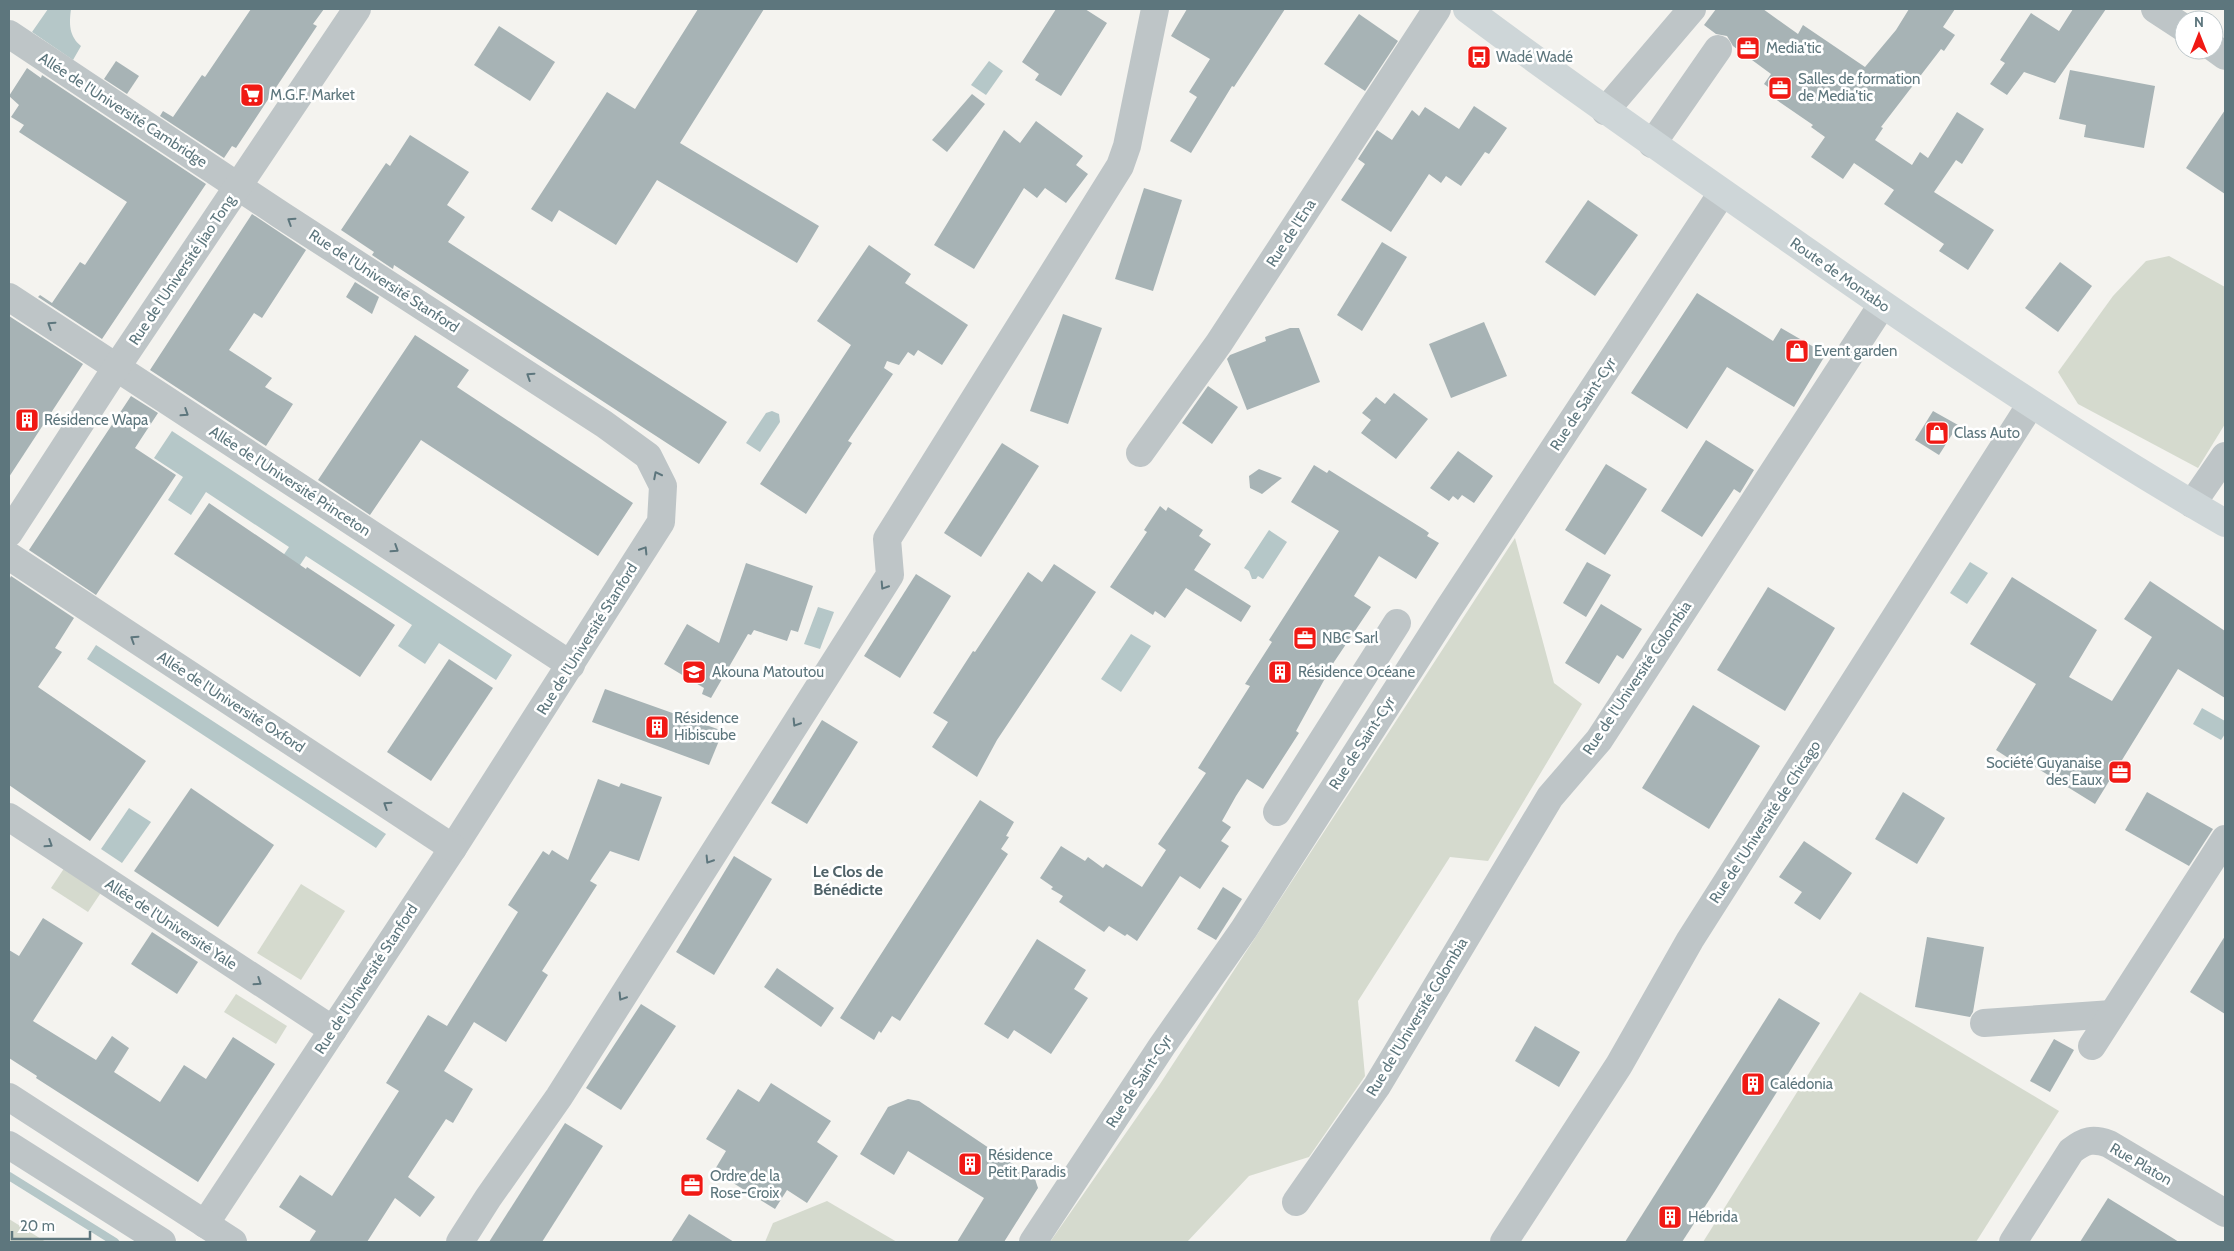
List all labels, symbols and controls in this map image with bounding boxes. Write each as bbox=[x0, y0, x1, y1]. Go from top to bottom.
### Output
north arrow bbox=[2174, 10, 2224, 60]
text: N bbox=[2194, 13, 2204, 31]
office icon: Media'tic bbox=[1735, 35, 1761, 61]
place label: Media'tic bbox=[1766, 39, 1822, 57]
bus stop icon: Wadé Wadé bbox=[1466, 44, 1492, 70]
place label: Wadé Wadé bbox=[1496, 48, 1573, 66]
street label: Allée de l'Université Cambridge bbox=[36, 49, 211, 171]
place label: Salles de formation de Media'tic bbox=[1798, 70, 1921, 105]
office icon: Salles de formation de Media'tic bbox=[1767, 75, 1793, 101]
supermarket icon: M.G.F. Market bbox=[239, 82, 265, 108]
place label: M.G.F. Market bbox=[270, 86, 355, 104]
street label: Rue de l'Université Jiao Tong bbox=[125, 191, 239, 348]
street label: Rue de l'Ena bbox=[1263, 195, 1320, 270]
one-way arrow bbox=[288, 218, 297, 228]
street label: Rue de l'Université Stanford bbox=[306, 226, 462, 336]
street label: Route de Montabo bbox=[1787, 234, 1893, 316]
one-way arrow bbox=[47, 322, 57, 331]
shop icon: Event garden bbox=[1784, 338, 1810, 364]
place label: Event garden bbox=[1814, 342, 1897, 360]
street label: Rue de Saint-Cyr bbox=[1546, 354, 1620, 454]
one-way arrow bbox=[527, 373, 536, 383]
building icon: Résidence Wapa bbox=[14, 407, 40, 433]
one-way arrow bbox=[180, 407, 189, 416]
place label: Résidence Wapa bbox=[44, 411, 149, 429]
shop icon: Class Auto bbox=[1924, 420, 1950, 446]
street label: Allée de l'Université Princeton bbox=[206, 422, 374, 540]
place label: Class Auto bbox=[1954, 424, 2020, 442]
one-way arrow bbox=[653, 471, 663, 480]
one-way arrow bbox=[390, 543, 399, 552]
one-way arrow bbox=[637, 546, 647, 555]
street label: Rue de l'Université Stanford bbox=[533, 560, 641, 718]
one-way arrow bbox=[880, 580, 890, 589]
street label: Rue de l'Université Colombia bbox=[1579, 597, 1696, 758]
office icon: NBC Sarl bbox=[1292, 625, 1318, 651]
place label: NBC Sarl bbox=[1322, 629, 1379, 647]
one-way arrow bbox=[130, 635, 139, 645]
street label: Allée de l'Université Oxford bbox=[154, 648, 308, 756]
school or university icon: Akouna Matoutou bbox=[681, 659, 707, 685]
building icon: Résidence Océane bbox=[1267, 659, 1293, 685]
place label: Akouna Matoutou bbox=[712, 663, 824, 681]
place label: Résidence Océane bbox=[1298, 663, 1415, 681]
street label: Rue de Saint-Cyr bbox=[1325, 693, 1399, 793]
place label: Résidence Hibiscube bbox=[674, 709, 739, 744]
building icon: Résidence Hibiscube bbox=[644, 714, 670, 740]
one-way arrow bbox=[793, 717, 803, 726]
street label: Rue de l’Université de Chicago bbox=[1706, 737, 1824, 907]
place label: Société Guyanaise des Eaux bbox=[1986, 754, 2102, 789]
office icon: Société Guyanaise des Eaux bbox=[2107, 759, 2133, 785]
one-way arrow bbox=[383, 801, 392, 811]
one-way arrow bbox=[44, 838, 53, 848]
one-way arrow bbox=[706, 855, 716, 864]
district label: Le Clos de Bénédicte bbox=[813, 862, 883, 899]
street label: Allée de l'Université Yale bbox=[102, 875, 240, 973]
street label: Rue de l'Université Stanford bbox=[311, 901, 421, 1057]
street label: Rue de l'Université Colombia bbox=[1363, 934, 1472, 1099]
one-way arrow bbox=[253, 975, 262, 985]
one-way arrow bbox=[619, 992, 629, 1001]
street label: Rue de Saint-Cyr bbox=[1102, 1031, 1176, 1131]
building icon: Calédonia bbox=[1740, 1071, 1766, 1097]
place label: Calédonia bbox=[1770, 1075, 1834, 1093]
street label: Rue Platon bbox=[2107, 1139, 2175, 1189]
place label: Résidence Petit Paradis bbox=[988, 1146, 1066, 1181]
building icon: Résidence Petit Paradis bbox=[957, 1151, 983, 1177]
place label: Ordre de la Rose-Croix bbox=[710, 1167, 781, 1202]
office icon: Ordre de la Rose-Croix bbox=[679, 1172, 705, 1198]
building icon: Hébrida bbox=[1657, 1204, 1683, 1230]
scale bar bbox=[12, 1208, 90, 1240]
place label: Hébrida bbox=[1688, 1208, 1739, 1226]
text: 20 m bbox=[20, 1217, 55, 1235]

